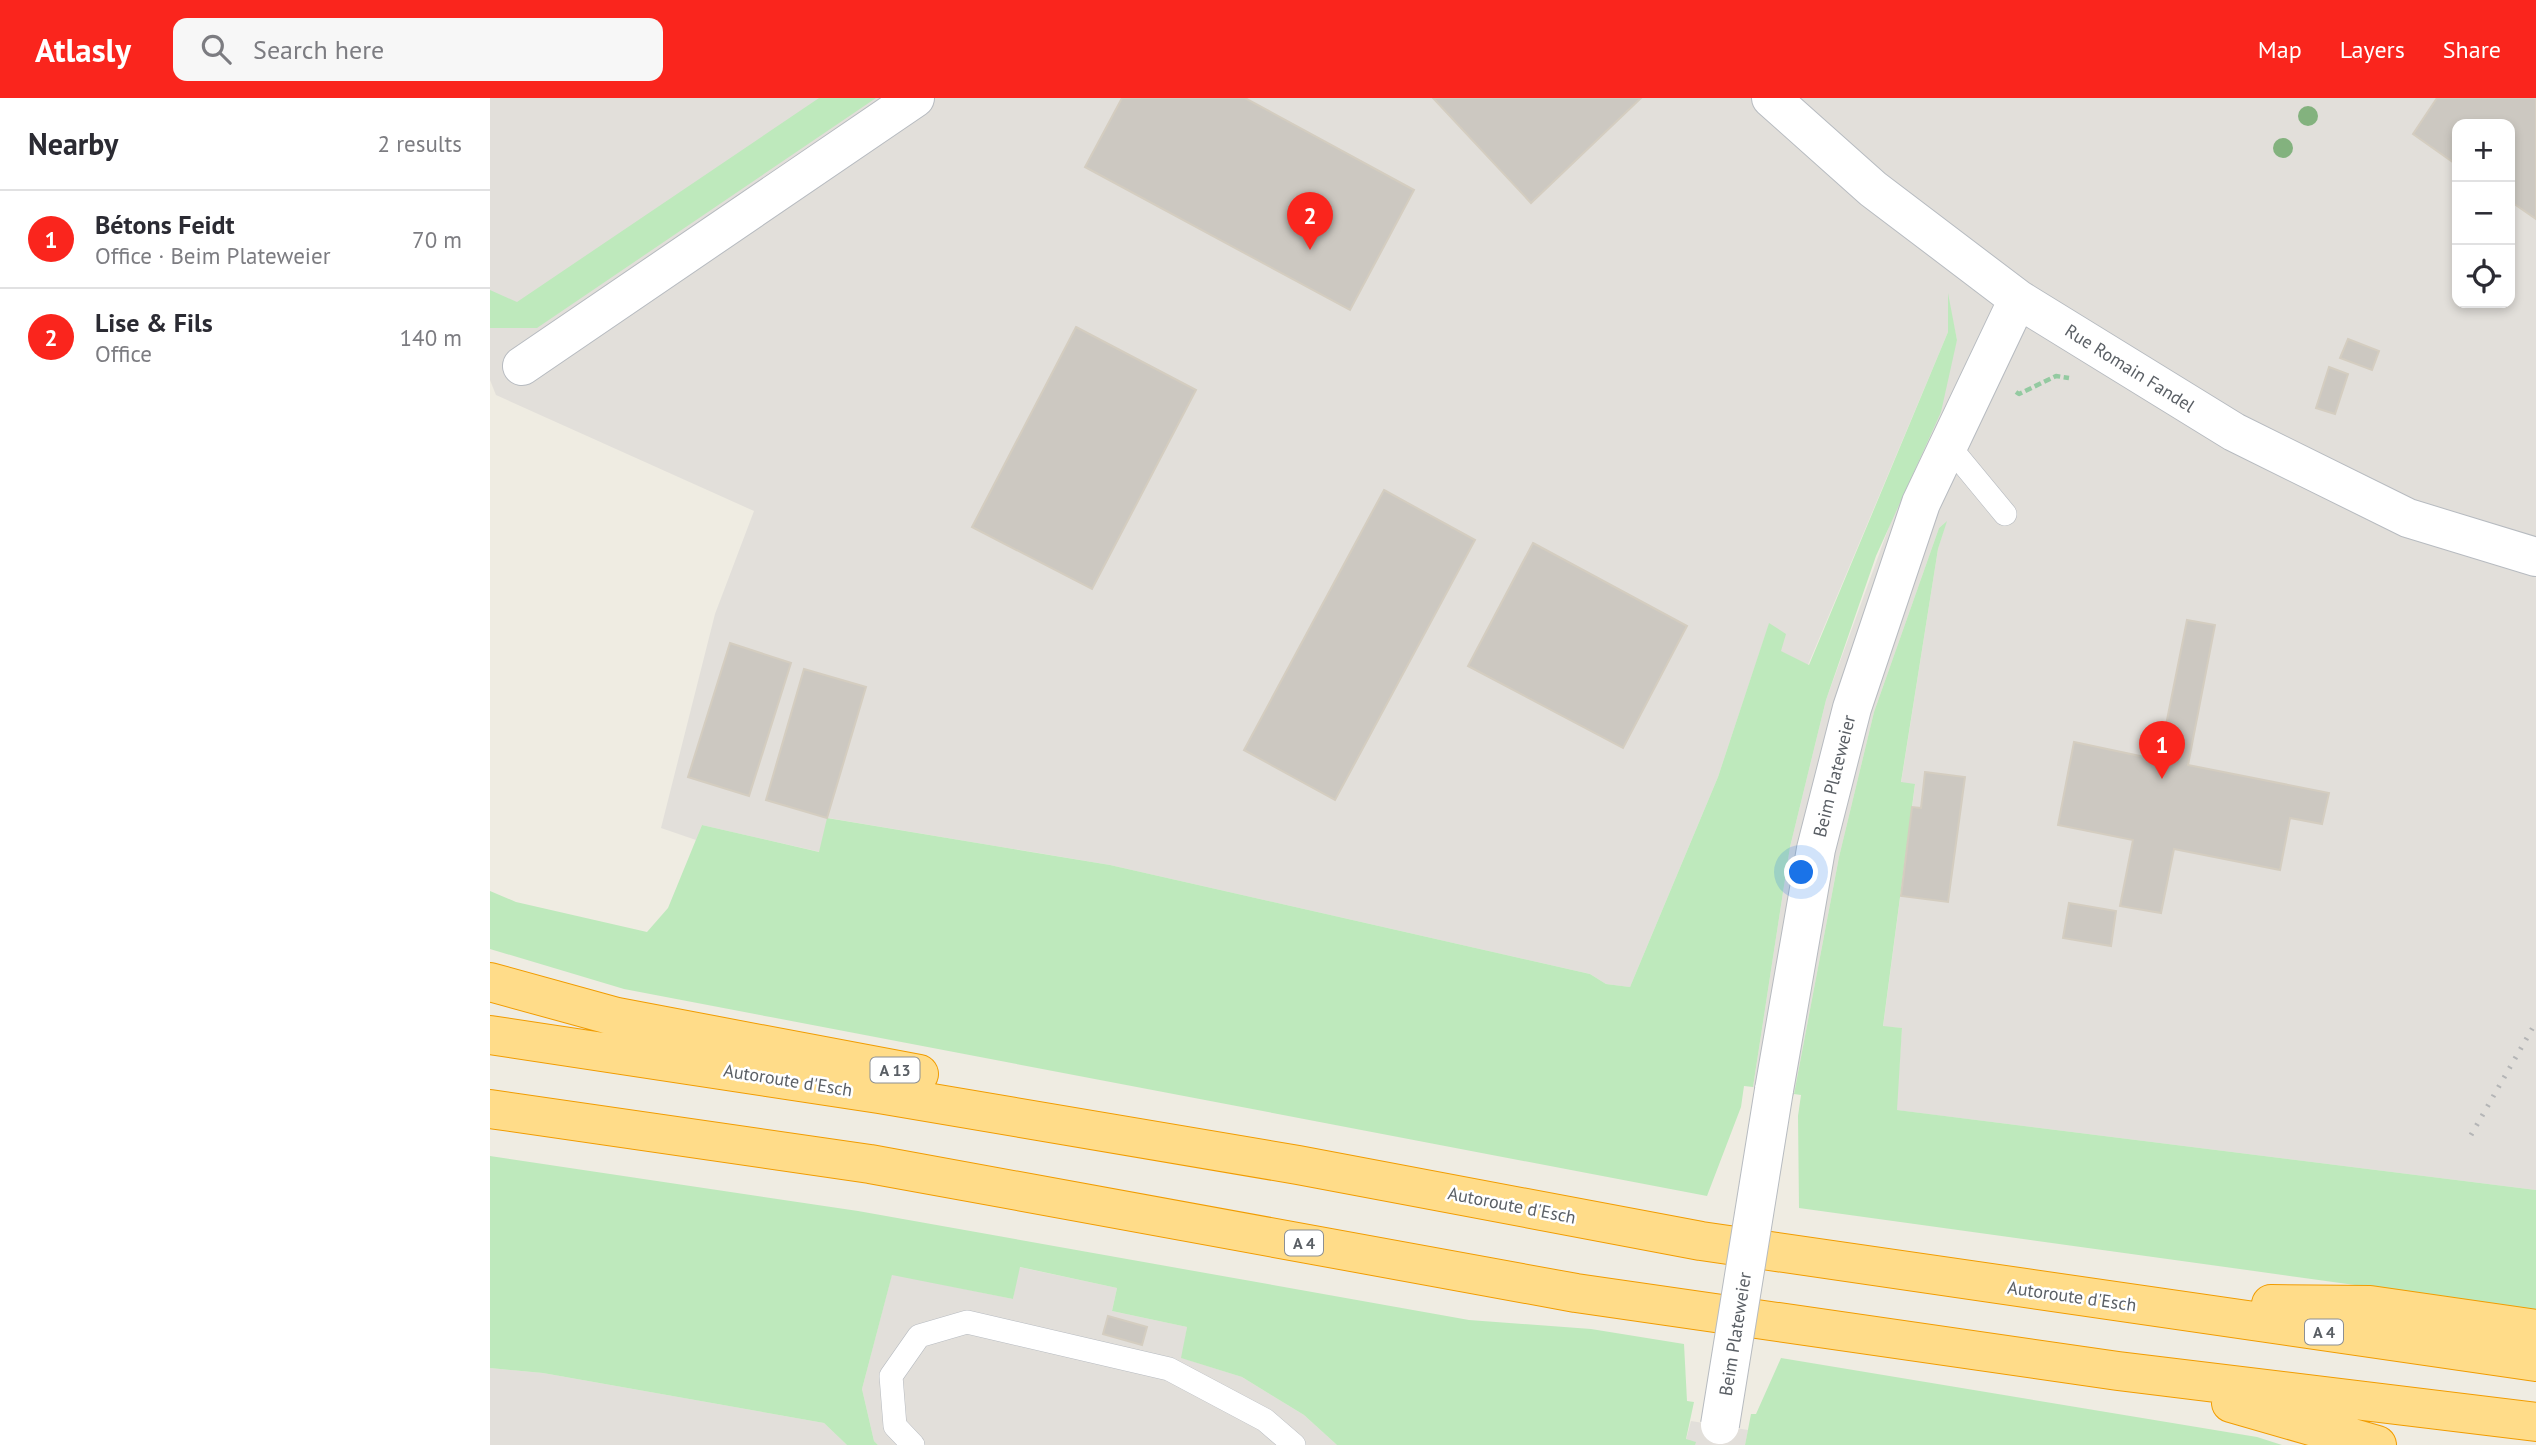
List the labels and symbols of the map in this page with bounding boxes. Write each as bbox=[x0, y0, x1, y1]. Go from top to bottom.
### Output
pin: 2 bbox=[1287, 192, 1333, 250]
street label: Rue Romain Fandel bbox=[2061, 319, 2200, 418]
street label: Beim Plateweier bbox=[1808, 712, 1860, 840]
pin: 1 bbox=[2139, 721, 2185, 779]
your location bbox=[1784, 855, 1818, 889]
street label: Autoroute d'Esch bbox=[722, 1058, 854, 1102]
road number: A 13 bbox=[870, 1058, 920, 1082]
street label: Autoroute d'Esch bbox=[1446, 1181, 1578, 1229]
road number: A 4 bbox=[1285, 1231, 1323, 1256]
street label: Beim Plateweier bbox=[1714, 1270, 1756, 1398]
street label: Autoroute d'Esch bbox=[2006, 1276, 2138, 1316]
road number: A 4 bbox=[2305, 1320, 2343, 1344]

